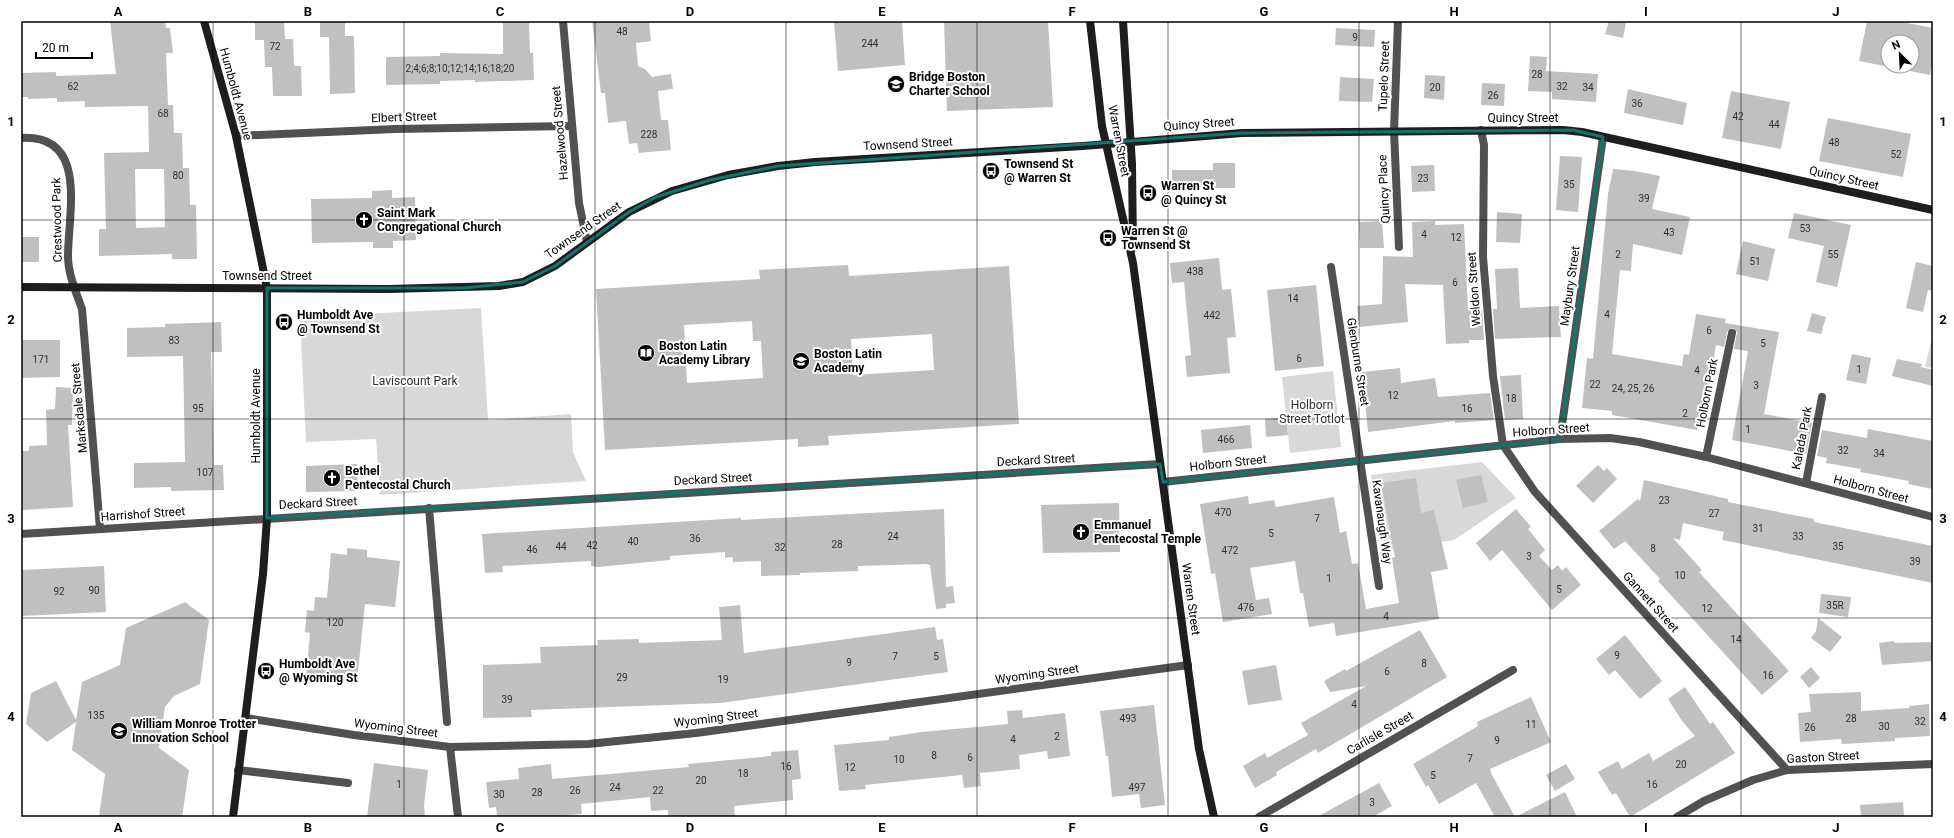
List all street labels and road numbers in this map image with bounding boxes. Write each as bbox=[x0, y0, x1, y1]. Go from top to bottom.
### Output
street label: Tupelo Street bbox=[1376, 40, 1392, 112]
street label: Humboldt Avenue bbox=[217, 46, 255, 142]
street label: Hazelwood Street bbox=[549, 85, 571, 181]
street label: Warren Street bbox=[1105, 104, 1133, 178]
street label: Elbert Street bbox=[371, 109, 437, 125]
street label: Quincy Street bbox=[1487, 111, 1559, 125]
street label: Quincy Street bbox=[1163, 115, 1235, 133]
street label: Townsend Street bbox=[863, 135, 953, 153]
street label: Quincy Place bbox=[1375, 154, 1393, 224]
street label: Quincy Street bbox=[1808, 163, 1880, 193]
street label: Crestwood Park bbox=[49, 177, 65, 263]
street label: Townsend Street bbox=[542, 199, 624, 261]
street label: Maybury Street bbox=[1557, 245, 1583, 327]
street label: Weldon Street bbox=[1464, 251, 1484, 327]
street label: Townsend Street bbox=[222, 269, 312, 283]
street label: Glenburne Street bbox=[1344, 317, 1372, 407]
street label: Holborn Park bbox=[1693, 357, 1721, 429]
street label: Marksdale Street bbox=[68, 362, 90, 454]
street label: Humboldt Avenue bbox=[249, 368, 263, 464]
street label: Kalada Park bbox=[1789, 404, 1815, 471]
street label: Holborn Street bbox=[1512, 420, 1590, 440]
street label: Deckard Street bbox=[996, 451, 1076, 469]
street label: Holborn Street bbox=[1189, 452, 1267, 474]
street label: Deckard Street bbox=[673, 470, 753, 488]
street label: Holborn Street bbox=[1832, 472, 1910, 506]
street label: Kavanaugh Way bbox=[1369, 479, 1395, 565]
street label: Deckard Street bbox=[278, 494, 358, 512]
street label: Harrishof Street bbox=[100, 504, 186, 524]
street label: Warren Street bbox=[1179, 562, 1203, 636]
street label: Gannett Street bbox=[1620, 569, 1682, 635]
street label: Wyoming Street bbox=[994, 661, 1080, 687]
street label: Wyoming Street bbox=[673, 706, 759, 730]
street label: Carlisle Street bbox=[1344, 708, 1416, 758]
street label: Wyoming Street bbox=[353, 716, 439, 740]
street label: Gaston Street bbox=[1786, 748, 1860, 766]

